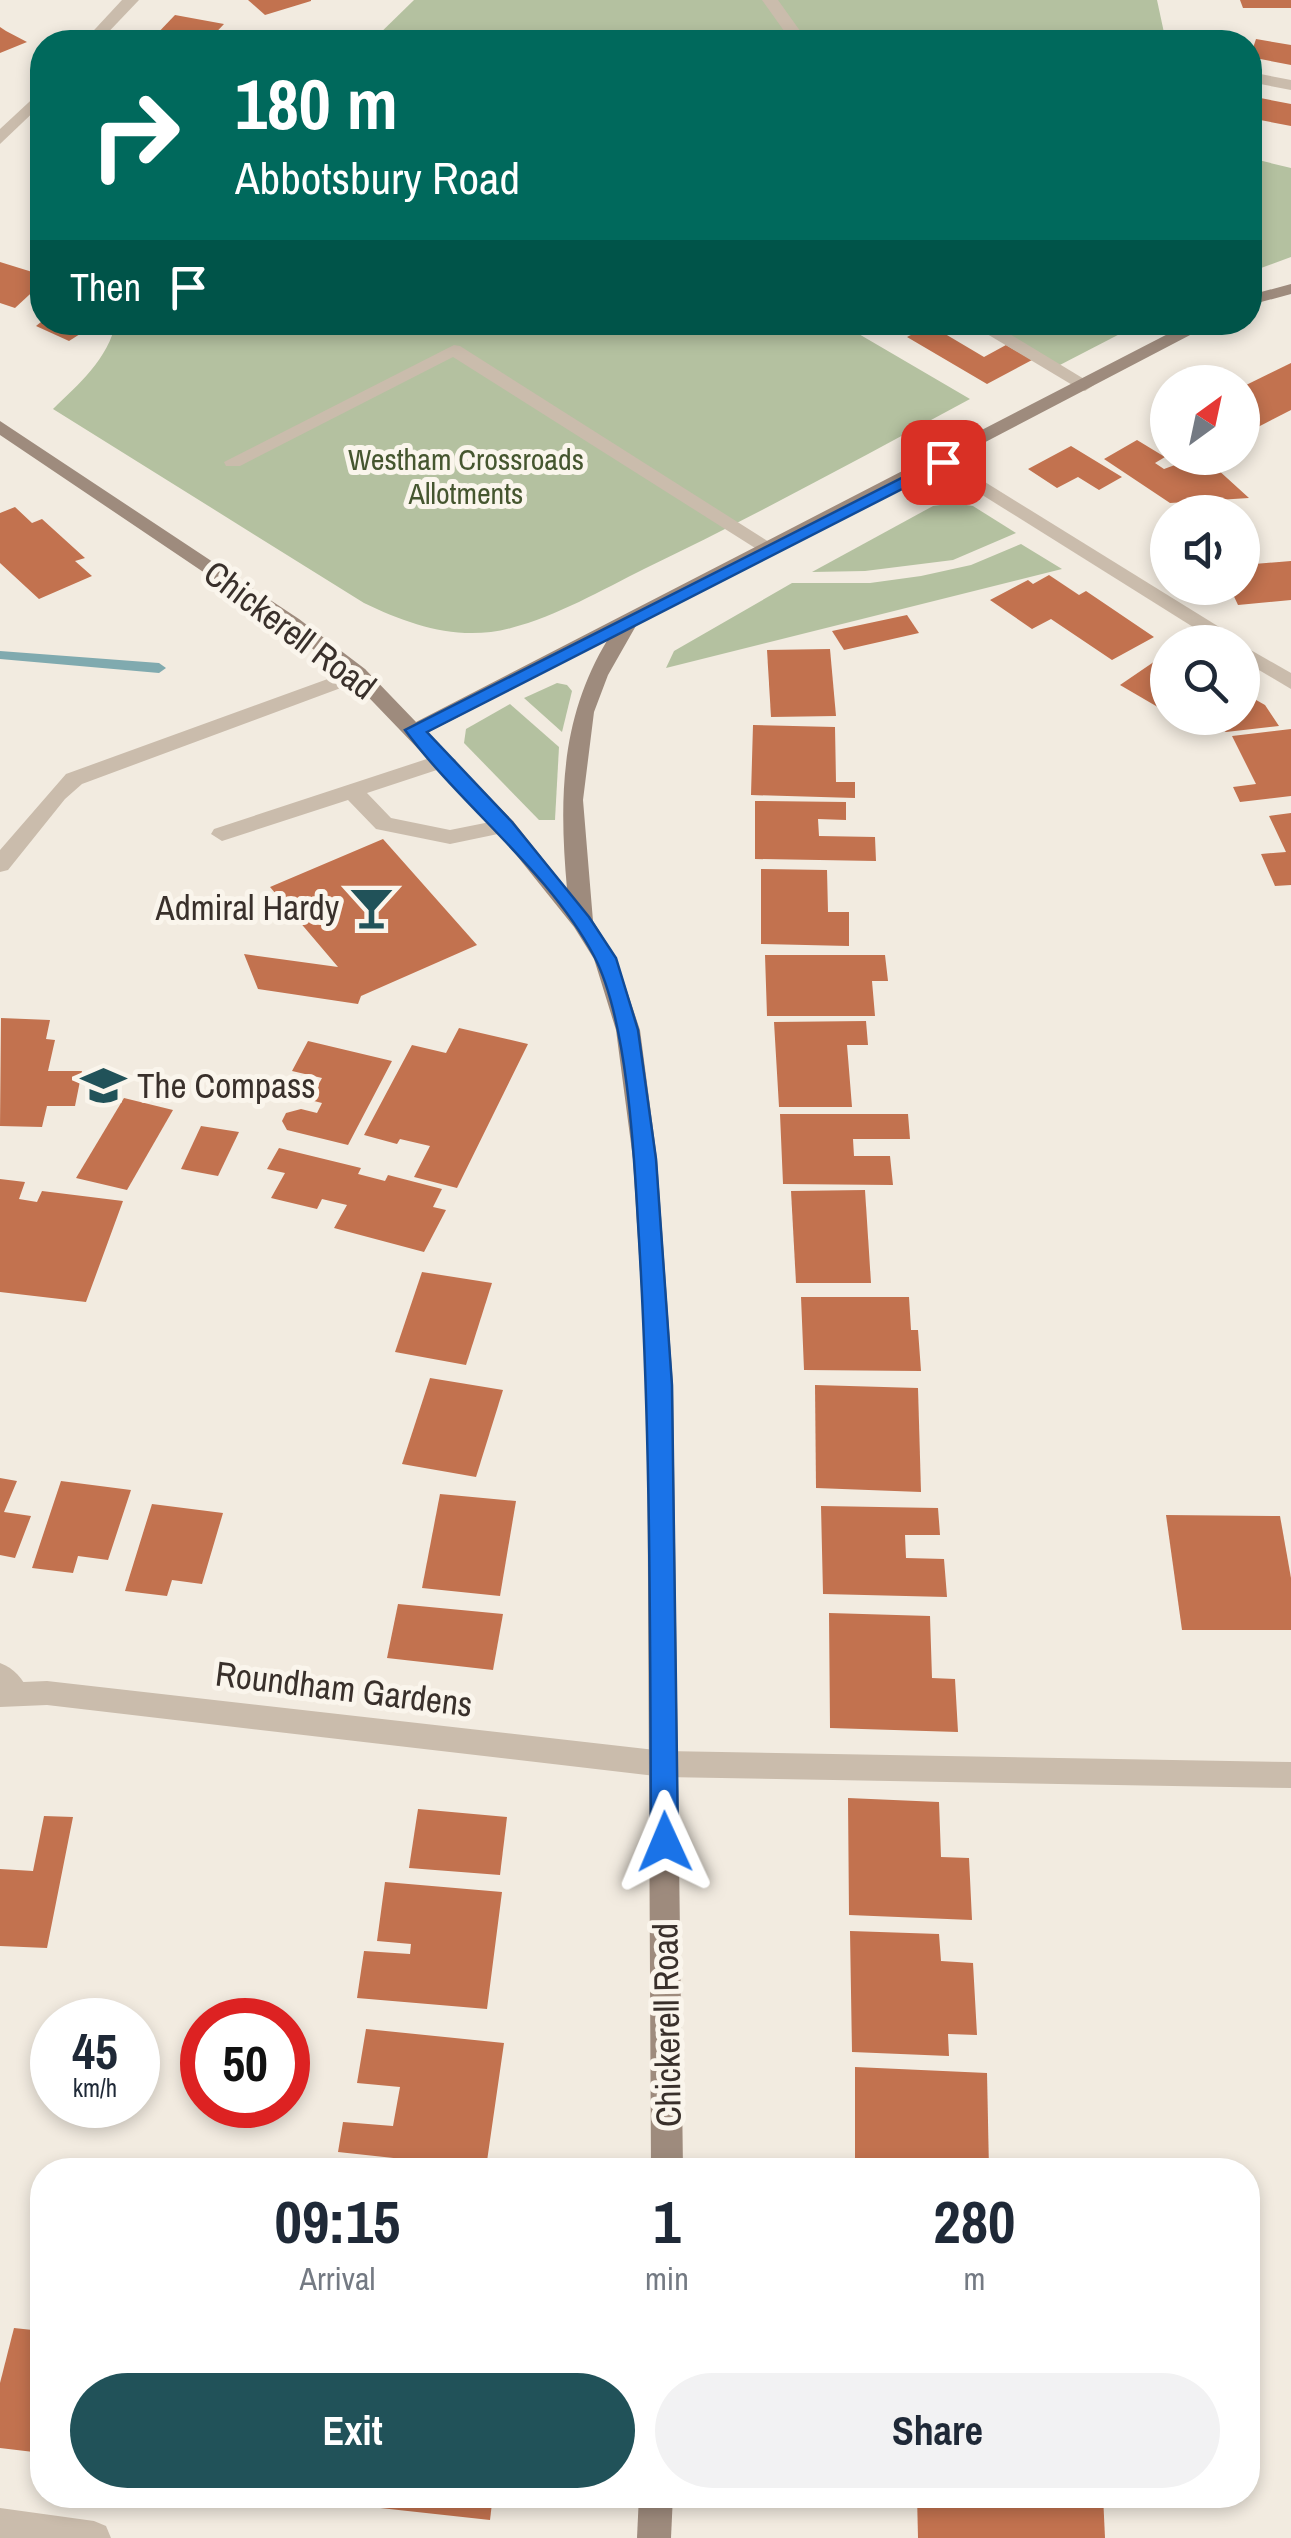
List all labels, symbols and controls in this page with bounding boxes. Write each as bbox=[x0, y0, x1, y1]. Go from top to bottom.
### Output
text: 180 m bbox=[235, 57, 398, 151]
icon: right bbox=[70, 70, 200, 200]
text: Abbotsbury Road bbox=[235, 147, 520, 208]
icon: arrive bbox=[161, 260, 216, 315]
text: Then bbox=[70, 262, 141, 313]
north arrow bbox=[1150, 365, 1260, 475]
map controls bbox=[1150, 365, 1260, 735]
pin bbox=[901, 420, 986, 505]
icon: arrive bbox=[916, 435, 971, 490]
park label: Westham Crossroads Allotments bbox=[348, 439, 584, 513]
button: sound bbox=[1150, 495, 1260, 605]
street label: Chickerell Road bbox=[195, 549, 386, 710]
button: search bbox=[1150, 625, 1260, 735]
place label: Admiral Hardy bbox=[155, 884, 340, 931]
bar icon: Admiral Hardy bbox=[348, 884, 396, 932]
school or university icon: The Compass bbox=[80, 1062, 128, 1110]
place label: The Compass bbox=[137, 1062, 316, 1109]
street label: Roundham Gardens bbox=[213, 1649, 475, 1728]
position arrow bbox=[613, 1790, 717, 1894]
street label: Chickerell Road bbox=[641, 1923, 692, 2127]
speed limit sign: 50 bbox=[180, 1998, 310, 2128]
text: 45 bbox=[72, 2017, 118, 2085]
text: km/h bbox=[73, 2071, 117, 2105]
text: 09:15 bbox=[275, 2181, 400, 2262]
text: 1 bbox=[653, 2181, 681, 2262]
text: 280 bbox=[933, 2181, 1015, 2262]
text: Arrival bbox=[300, 2257, 375, 2300]
text: min bbox=[645, 2257, 689, 2300]
text: m bbox=[963, 2257, 985, 2300]
button: Exit bbox=[70, 2373, 635, 2488]
button: Share bbox=[655, 2373, 1220, 2488]

